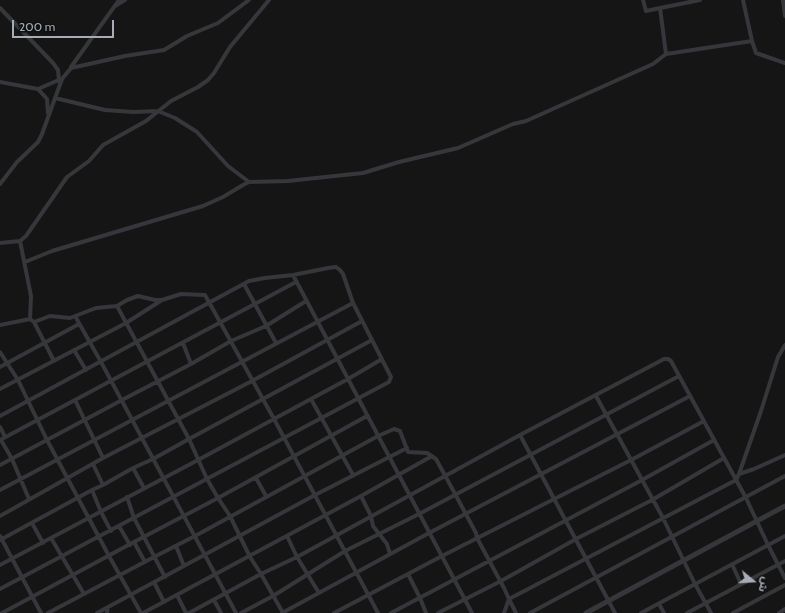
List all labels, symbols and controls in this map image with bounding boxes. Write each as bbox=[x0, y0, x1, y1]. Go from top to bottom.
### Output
scale bar bbox=[14, 12, 116, 38]
text: 200 m bbox=[19, 19, 55, 34]
north arrow bbox=[733, 561, 773, 601]
text: ش bbox=[755, 575, 773, 594]

